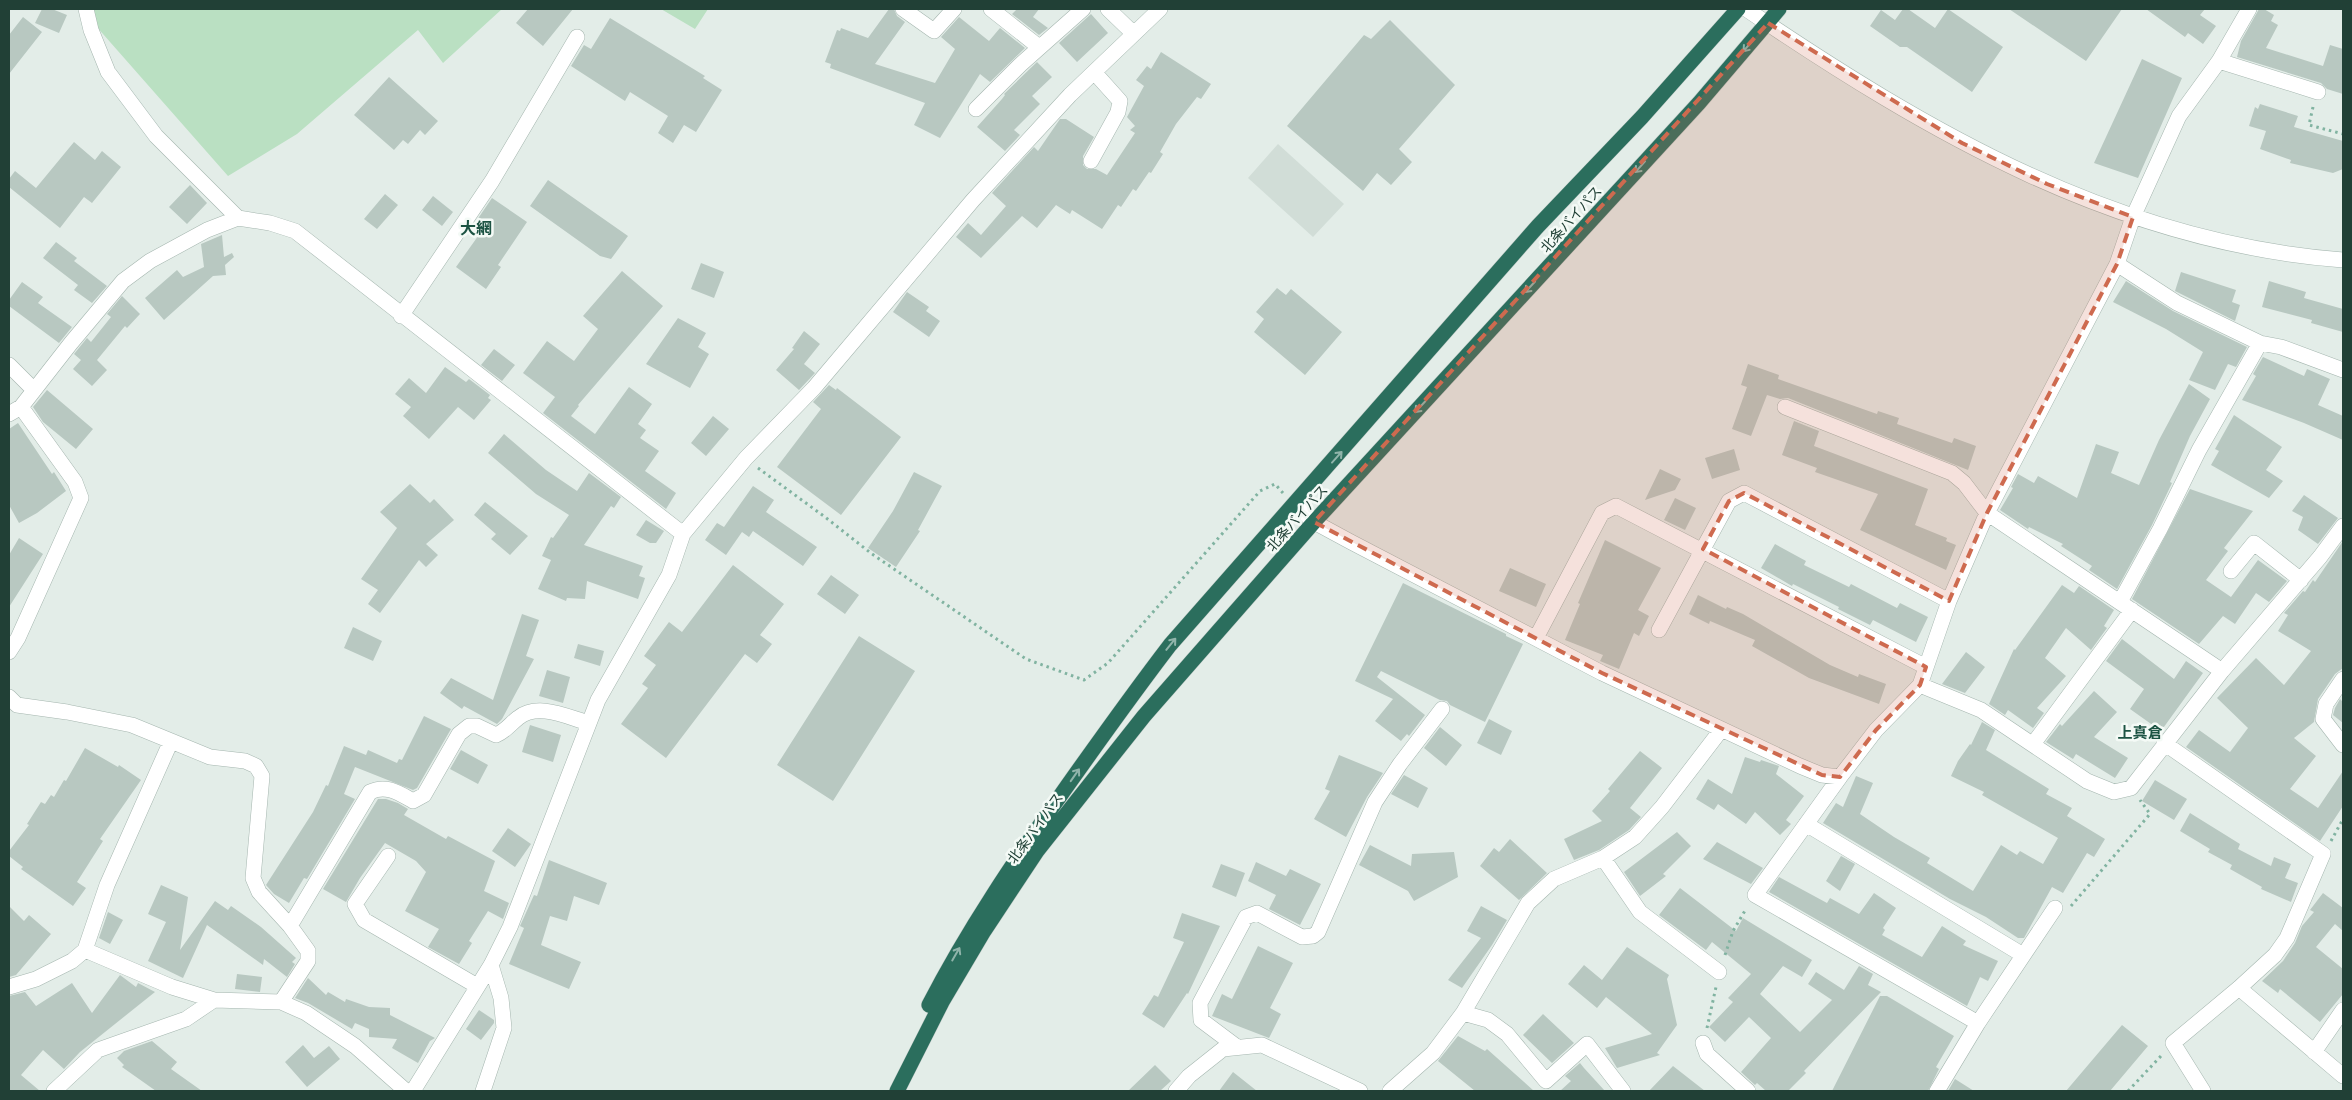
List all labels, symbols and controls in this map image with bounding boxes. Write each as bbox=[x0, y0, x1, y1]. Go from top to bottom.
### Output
one-way arrow bbox=[1743, 39, 1754, 52]
one-way arrow bbox=[1634, 161, 1646, 174]
street label: 北条バイパス bbox=[1537, 183, 1605, 255]
district label: 大網 bbox=[460, 220, 492, 237]
one-way arrow bbox=[1524, 281, 1536, 294]
one-way arrow bbox=[1414, 401, 1426, 413]
one-way arrow bbox=[1331, 450, 1343, 463]
street label: 北条バイパス bbox=[1263, 482, 1331, 554]
one-way arrow bbox=[1166, 638, 1177, 651]
district label: 上真倉 bbox=[2117, 724, 2163, 741]
one-way arrow bbox=[1070, 768, 1080, 782]
street label: 北条バイパス bbox=[1004, 789, 1066, 867]
one-way arrow bbox=[952, 948, 962, 962]

